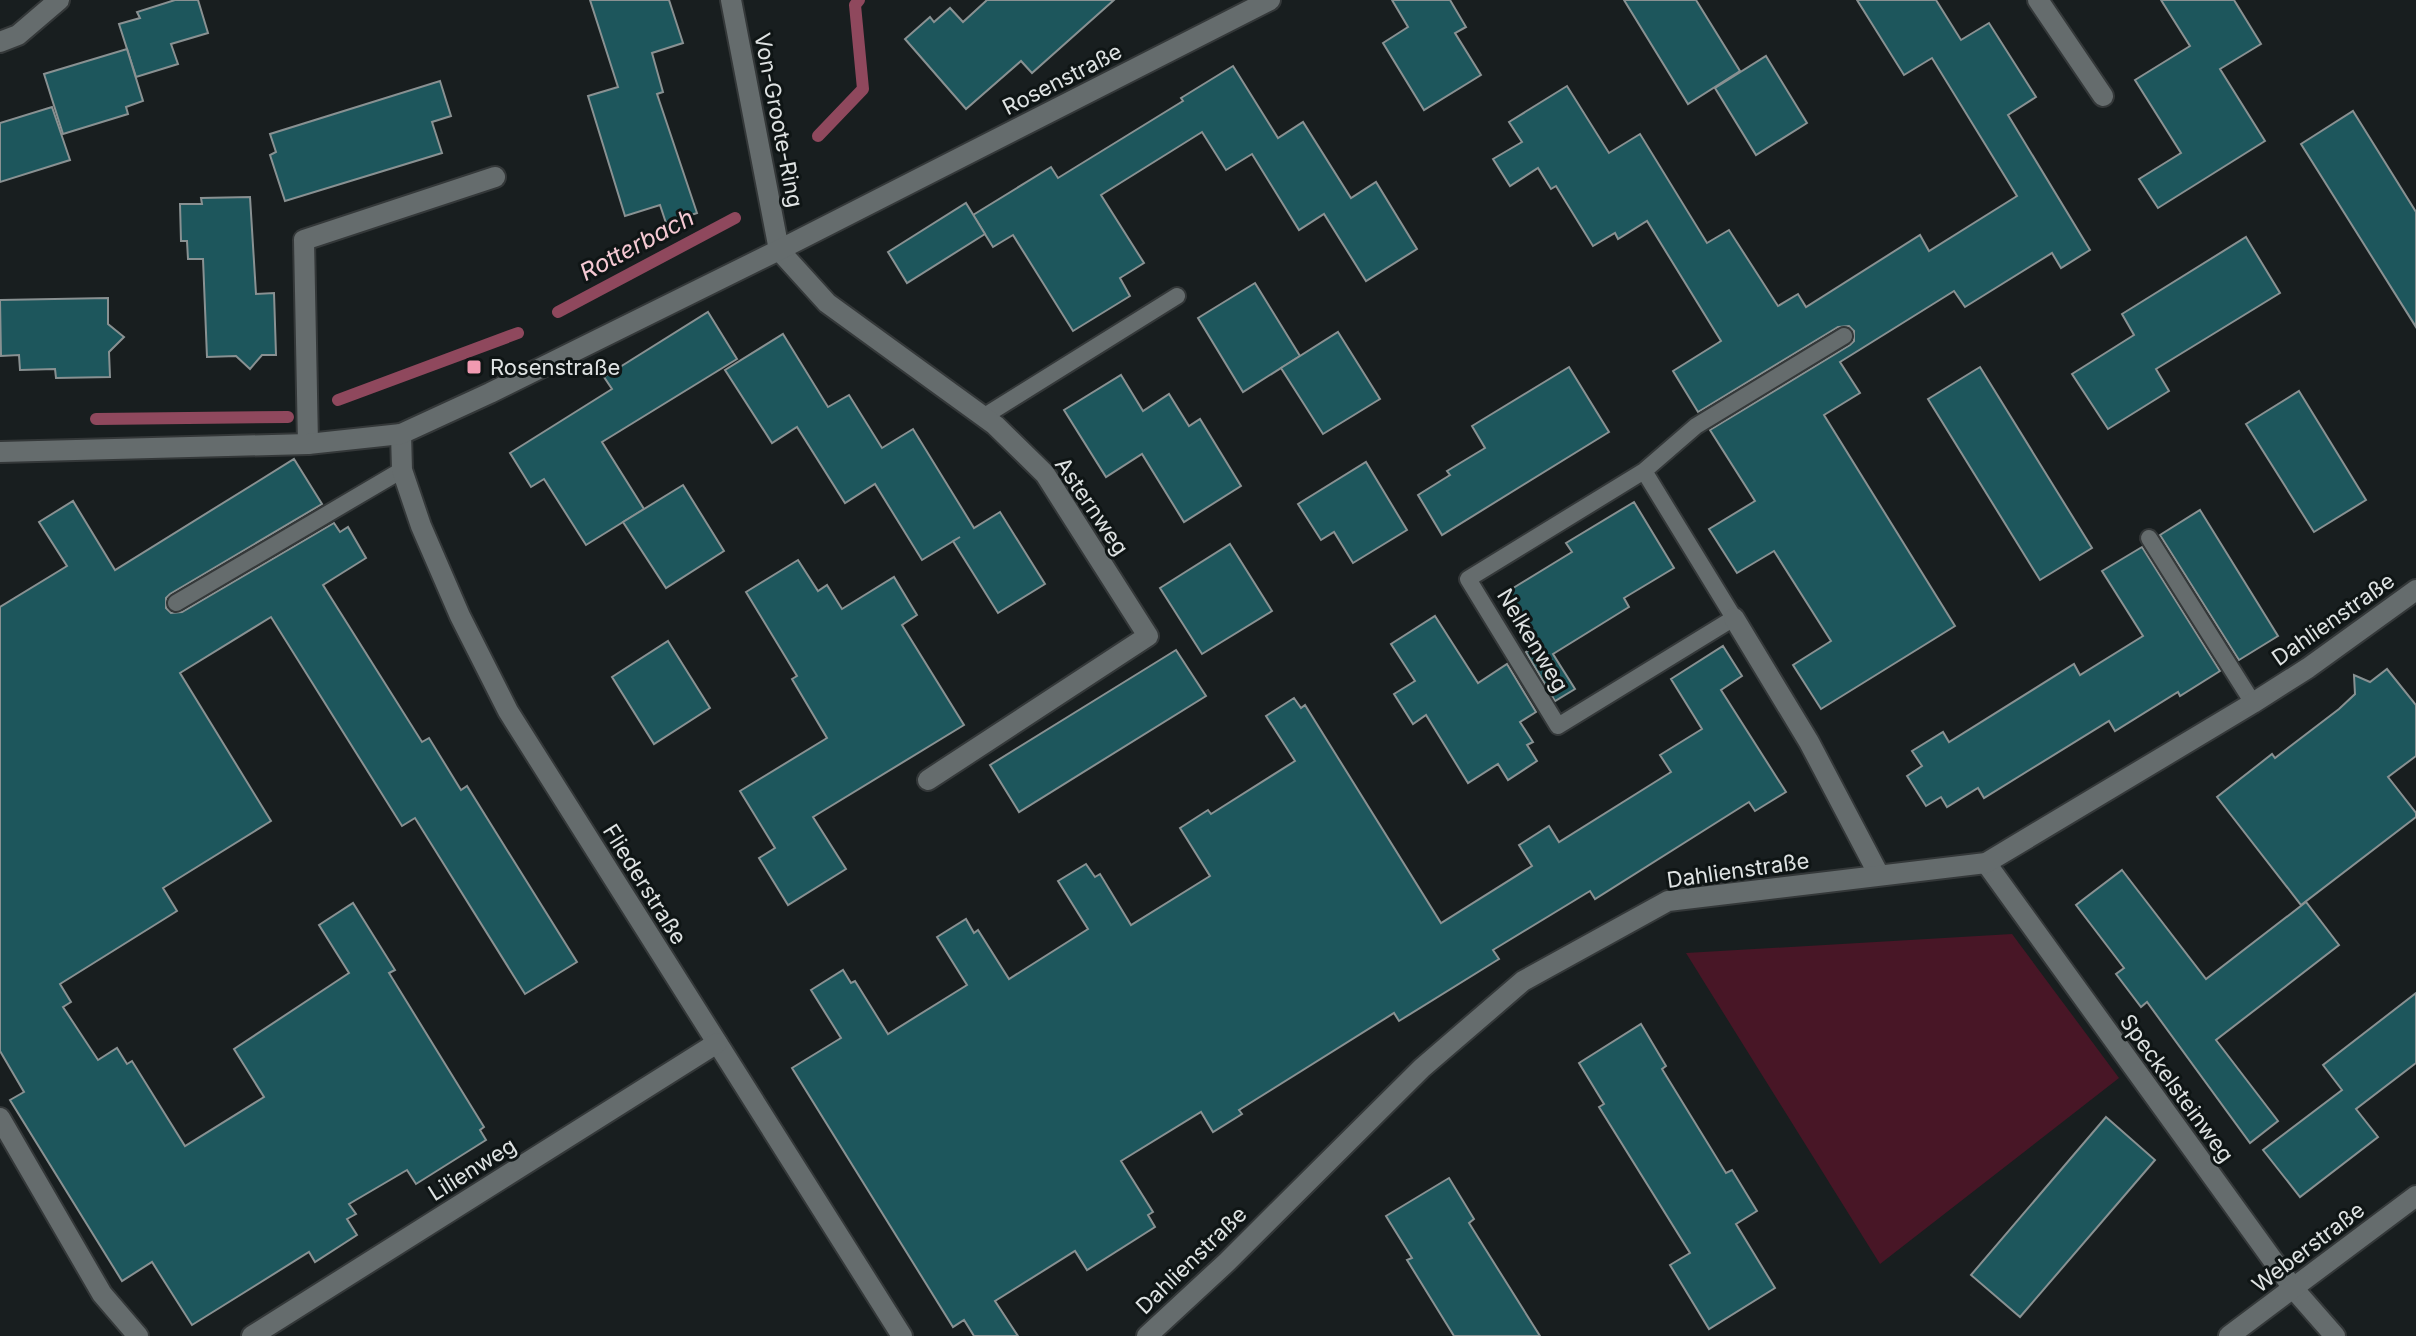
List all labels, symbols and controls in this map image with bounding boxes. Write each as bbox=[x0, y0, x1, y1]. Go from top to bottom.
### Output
street label: Von-Groote-Ring bbox=[749, 31, 809, 209]
street label: Rosenstraße bbox=[998, 38, 1126, 120]
water label: Rotterbach bbox=[575, 202, 699, 287]
place label: Rosenstraße bbox=[490, 354, 620, 380]
marker: Rosenstraße bbox=[465, 358, 483, 376]
street label: Asternweg bbox=[1050, 452, 1134, 560]
street label: Dahlienstraße bbox=[2267, 567, 2399, 671]
street label: Nelkenweg bbox=[1492, 584, 1574, 696]
street label: Fliederstraße bbox=[598, 819, 692, 949]
street label: Dahlienstraße bbox=[1665, 847, 1811, 893]
street label: Speckelsteinweg bbox=[2115, 1009, 2239, 1167]
street label: Lilienweg bbox=[423, 1132, 521, 1206]
street label: Weberstraße bbox=[2247, 1196, 2369, 1298]
street label: Dahlienstraße bbox=[1130, 1201, 1252, 1319]

